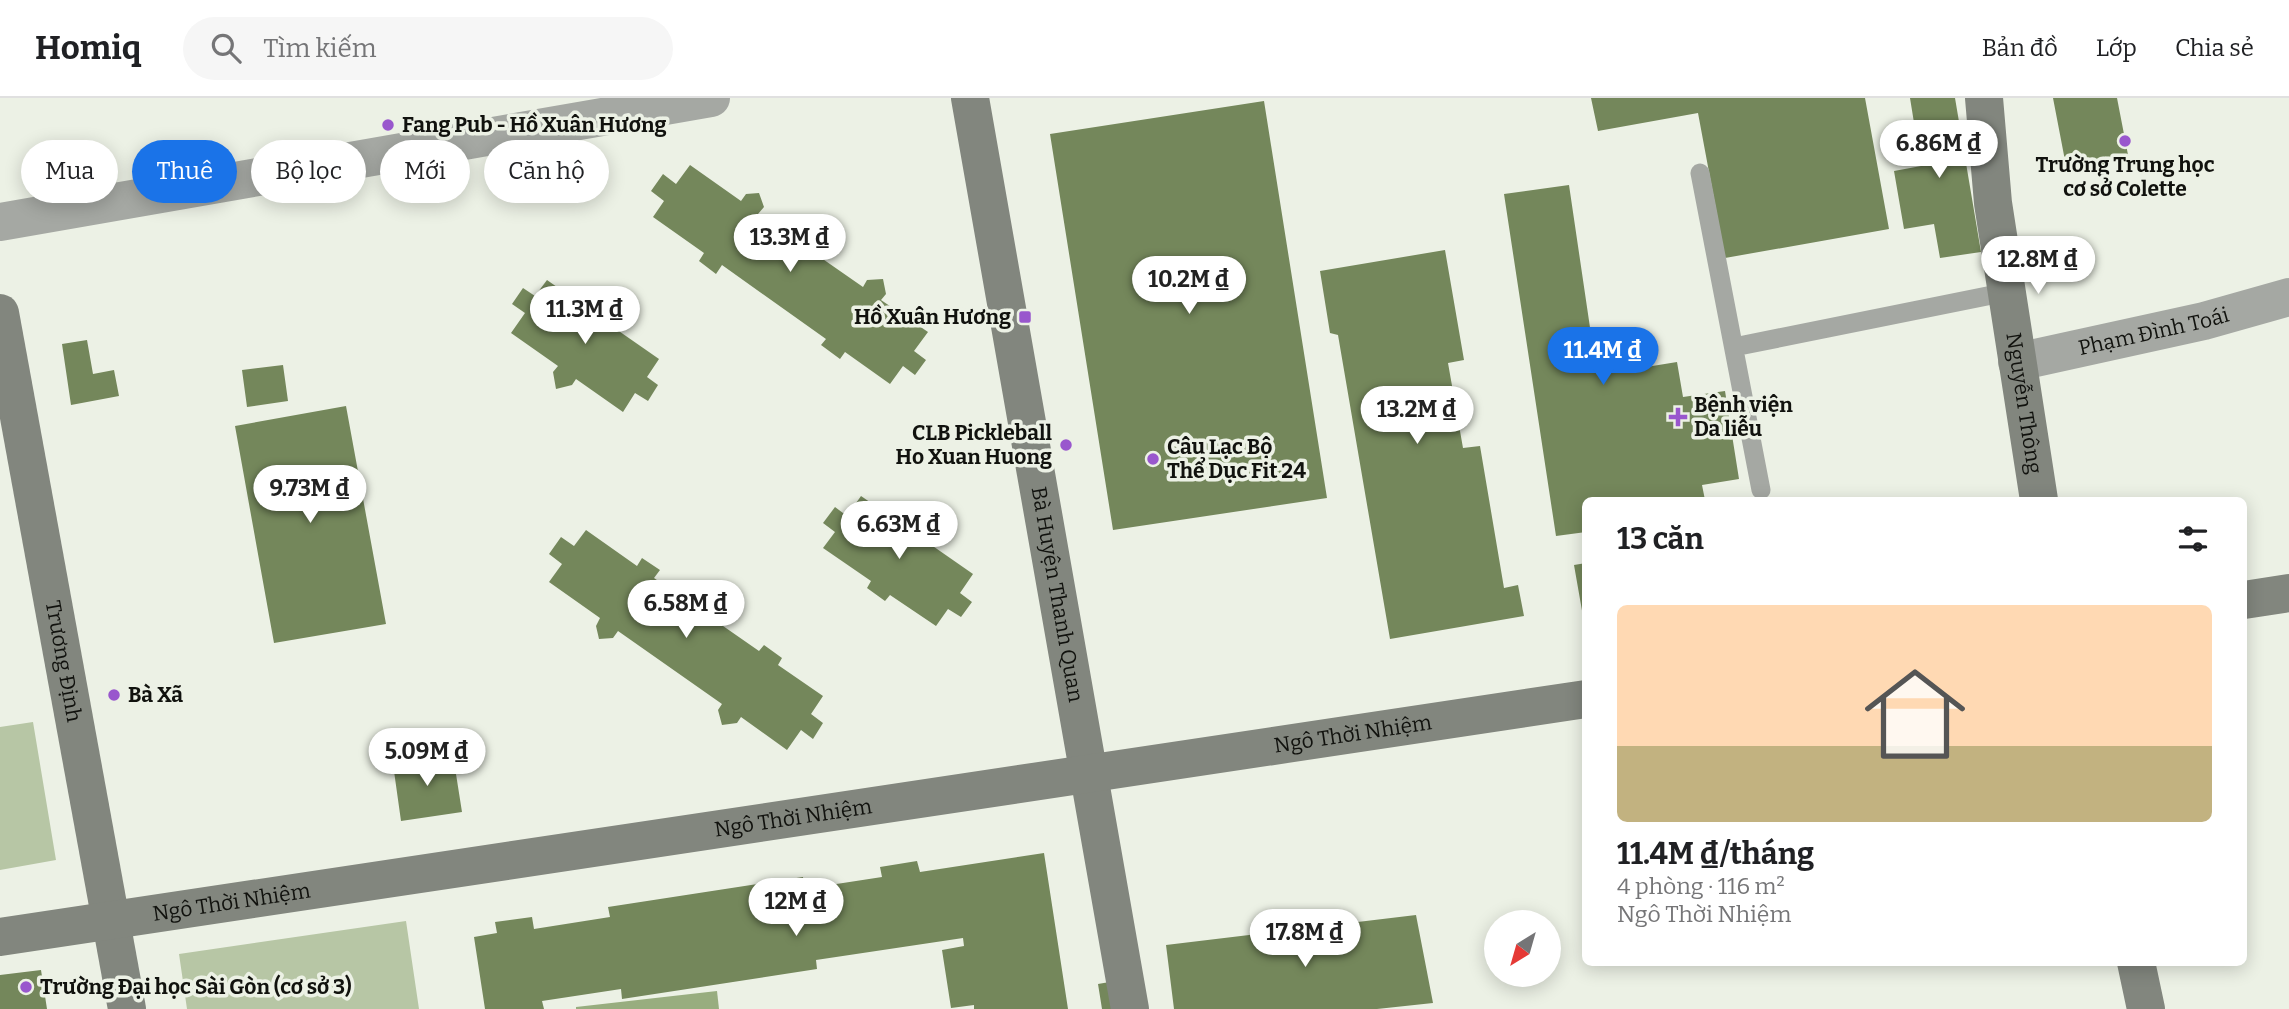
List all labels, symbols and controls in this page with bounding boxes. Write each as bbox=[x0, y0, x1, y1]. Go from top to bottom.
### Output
search box bbox=[183, 17, 673, 80]
text: Homiq bbox=[35, 28, 141, 68]
icon: search bbox=[207, 29, 245, 67]
text: Tìm kiếm bbox=[263, 33, 377, 64]
text: Bản đồ bbox=[1982, 34, 2058, 62]
text: Lớp bbox=[2096, 34, 2137, 62]
text: Chia sẻ bbox=[2175, 34, 2254, 62]
place label: Fang Pub - Hồ Xuân Hương bbox=[402, 111, 667, 138]
marker: Fang Pub - Hồ Xuân Hương bbox=[380, 117, 396, 133]
pin: 6.86M ₫ bbox=[1874, 120, 2004, 180]
text: 6.86M ₫ bbox=[1896, 129, 1982, 157]
marker: Trường Trung học cơ sở Colette bbox=[2117, 133, 2133, 149]
chip: Mua bbox=[21, 140, 118, 203]
chip: Thuê bbox=[132, 140, 237, 203]
chip: Bộ lọc bbox=[251, 140, 366, 203]
chip: Mới bbox=[380, 140, 470, 203]
chip: Căn hộ bbox=[484, 140, 609, 203]
place label: Trường Trung học cơ sở Colette bbox=[2035, 152, 2215, 202]
pin: 13.3M ₫ bbox=[725, 214, 855, 274]
text: 13.3M ₫ bbox=[750, 223, 830, 251]
pin: 12.8M ₫ bbox=[1973, 236, 2103, 296]
text: 12.8M ₫ bbox=[1997, 245, 2079, 273]
pin: 10.2M ₫ bbox=[1124, 256, 1254, 316]
text: 10.2M ₫ bbox=[1148, 265, 1230, 293]
pin: 11.3M ₫ bbox=[520, 286, 650, 346]
text: 11.3M ₫ bbox=[546, 295, 624, 323]
street label: Phạm Ðình Toái bbox=[2076, 302, 2232, 361]
place label: Hồ Xuân Hương bbox=[854, 303, 1011, 330]
marker: Hồ Xuân Hương bbox=[1017, 309, 1033, 325]
pin: 11.4M ₫ bbox=[1538, 328, 1668, 387]
street label: Nguyễn Thông bbox=[2000, 331, 2048, 476]
text: 11.4M ₫ bbox=[1564, 336, 1642, 364]
pin: 13.2M ₫ bbox=[1352, 386, 1482, 446]
place label: Bệnh viện Da liễu bbox=[1694, 392, 1793, 442]
text: 13.2M ₫ bbox=[1377, 395, 1457, 423]
marker: Bệnh viện Da liễu bbox=[1668, 407, 1688, 427]
place label: CLB Pickleball Ho Xuan Huong bbox=[896, 420, 1052, 470]
place label: Câu Lạc Bộ Thể Dục Fit 24 bbox=[1167, 434, 1306, 484]
marker: CLB Pickleball Ho Xuan Huong bbox=[1058, 437, 1074, 453]
marker: Câu Lạc Bộ Thể Dục Fit 24 bbox=[1145, 451, 1161, 467]
pin: 9.73M ₫ bbox=[245, 466, 375, 525]
text: 9.73M ₫ bbox=[269, 474, 351, 502]
street label: Bà Huyện Thanh Quan bbox=[1025, 485, 1089, 704]
pin: 6.63M ₫ bbox=[834, 502, 964, 561]
text: 6.63M ₫ bbox=[857, 510, 941, 538]
icon: filters bbox=[2174, 520, 2212, 558]
text: 13 căn bbox=[1617, 521, 1704, 557]
pin: 6.58M ₫ bbox=[621, 580, 751, 640]
text: 6.58M ₫ bbox=[644, 589, 728, 617]
street label: Trương Định bbox=[40, 598, 87, 724]
icon: home bbox=[1852, 651, 1978, 777]
place label: Bà Xã bbox=[128, 682, 183, 708]
marker: Bà Xã bbox=[106, 687, 122, 703]
street label: Ngô Thời Nhiệm bbox=[1272, 709, 1434, 759]
pin: 5.09M ₫ bbox=[362, 728, 492, 788]
text: 5.09M ₫ bbox=[385, 737, 469, 765]
street label: Ngô Thời Nhiệm bbox=[712, 793, 874, 843]
text: 11.4M ₫/tháng bbox=[1617, 836, 1814, 872]
text: 4 phòng · 116 m² bbox=[1617, 872, 1785, 900]
street label: Ngô Thời Nhiệm bbox=[151, 878, 312, 927]
pin: 12M ₫ bbox=[747, 878, 845, 938]
text: 12M ₫ bbox=[765, 887, 827, 915]
text: Ngô Thời Nhiệm bbox=[1617, 900, 1791, 928]
pin: 17.8M ₫ bbox=[1240, 910, 1370, 969]
north arrow bbox=[1484, 910, 1561, 987]
map controls bbox=[1484, 910, 1561, 987]
text: 17.8M ₫ bbox=[1266, 918, 1344, 946]
place label: Trường Đại học Sài Gòn (cơ sở 3) bbox=[40, 974, 352, 1000]
marker: Trường Đại học Sài Gòn (cơ sở 3) bbox=[18, 979, 34, 995]

